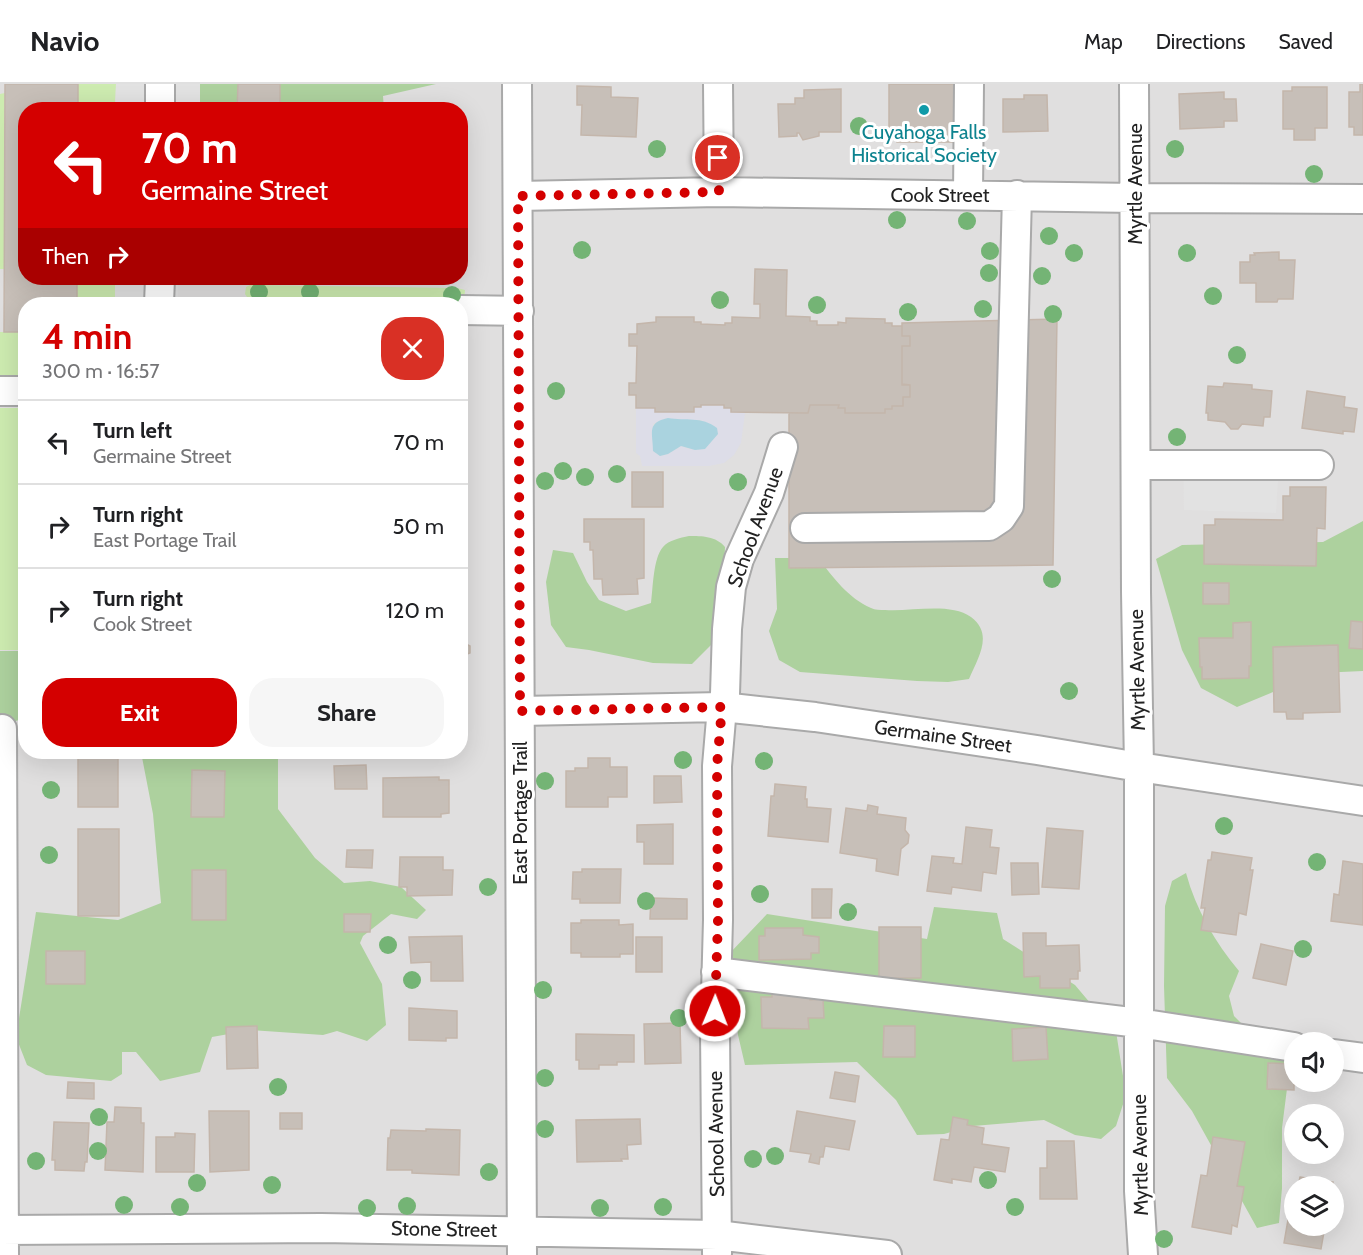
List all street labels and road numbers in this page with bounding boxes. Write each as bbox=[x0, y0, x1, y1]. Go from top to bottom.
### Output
street label: Myrtle Avenue bbox=[1123, 123, 1147, 245]
street label: Cook Street bbox=[891, 183, 990, 207]
street label: School Avenue bbox=[722, 464, 788, 590]
street label: Myrtle Avenue bbox=[1124, 609, 1150, 731]
street label: Germaine Street bbox=[873, 714, 1014, 758]
street label: East Portage Trail bbox=[508, 741, 532, 885]
street label: School Avenue bbox=[703, 1071, 729, 1197]
street label: Myrtle Avenue bbox=[1127, 1094, 1153, 1216]
street label: Stone Street bbox=[391, 1216, 498, 1242]

